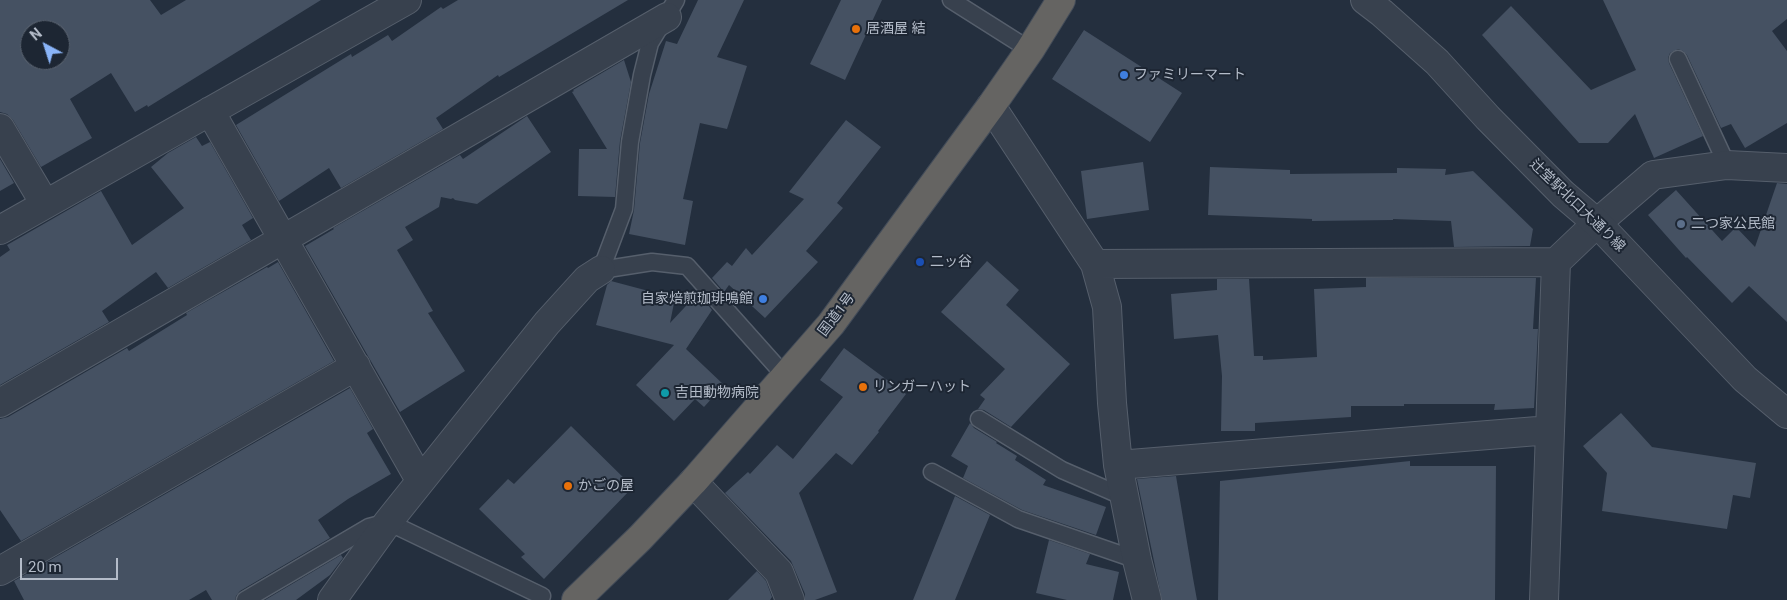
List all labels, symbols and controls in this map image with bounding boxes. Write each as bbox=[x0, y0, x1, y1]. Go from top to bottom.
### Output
north arrow bbox=[20, 20, 70, 70]
place label: 居酒屋 結 bbox=[866, 21, 925, 37]
marker: 居酒屋 結 bbox=[850, 23, 862, 35]
text: N bbox=[27, 25, 45, 44]
place label: ファミリーマート bbox=[1134, 67, 1246, 83]
marker: ファミリーマート bbox=[1118, 69, 1130, 81]
street label: 辻堂駅北口大通り線 bbox=[1526, 156, 1628, 256]
place label: 二つ家公民館 bbox=[1691, 216, 1775, 232]
marker: 二つ家公民館 bbox=[1675, 218, 1687, 230]
place label: 二ッ谷 bbox=[930, 254, 972, 270]
marker: 二ッ谷 bbox=[914, 256, 926, 268]
street label: 国道1号 bbox=[815, 290, 859, 340]
place label: 自家焙煎珈琲鳴館 bbox=[641, 291, 753, 307]
marker: 自家焙煎珈琲鳴館 bbox=[757, 293, 769, 305]
place label: リンガーハット bbox=[873, 379, 971, 395]
marker: リンガーハット bbox=[857, 381, 869, 393]
place label: 吉田動物病院 bbox=[675, 385, 759, 401]
marker: 吉田動物病院 bbox=[659, 387, 671, 399]
place label: かごの屋 bbox=[578, 478, 634, 494]
marker: かごの屋 bbox=[562, 480, 574, 492]
scale bar bbox=[22, 548, 120, 580]
text: 20 m bbox=[28, 558, 62, 576]

